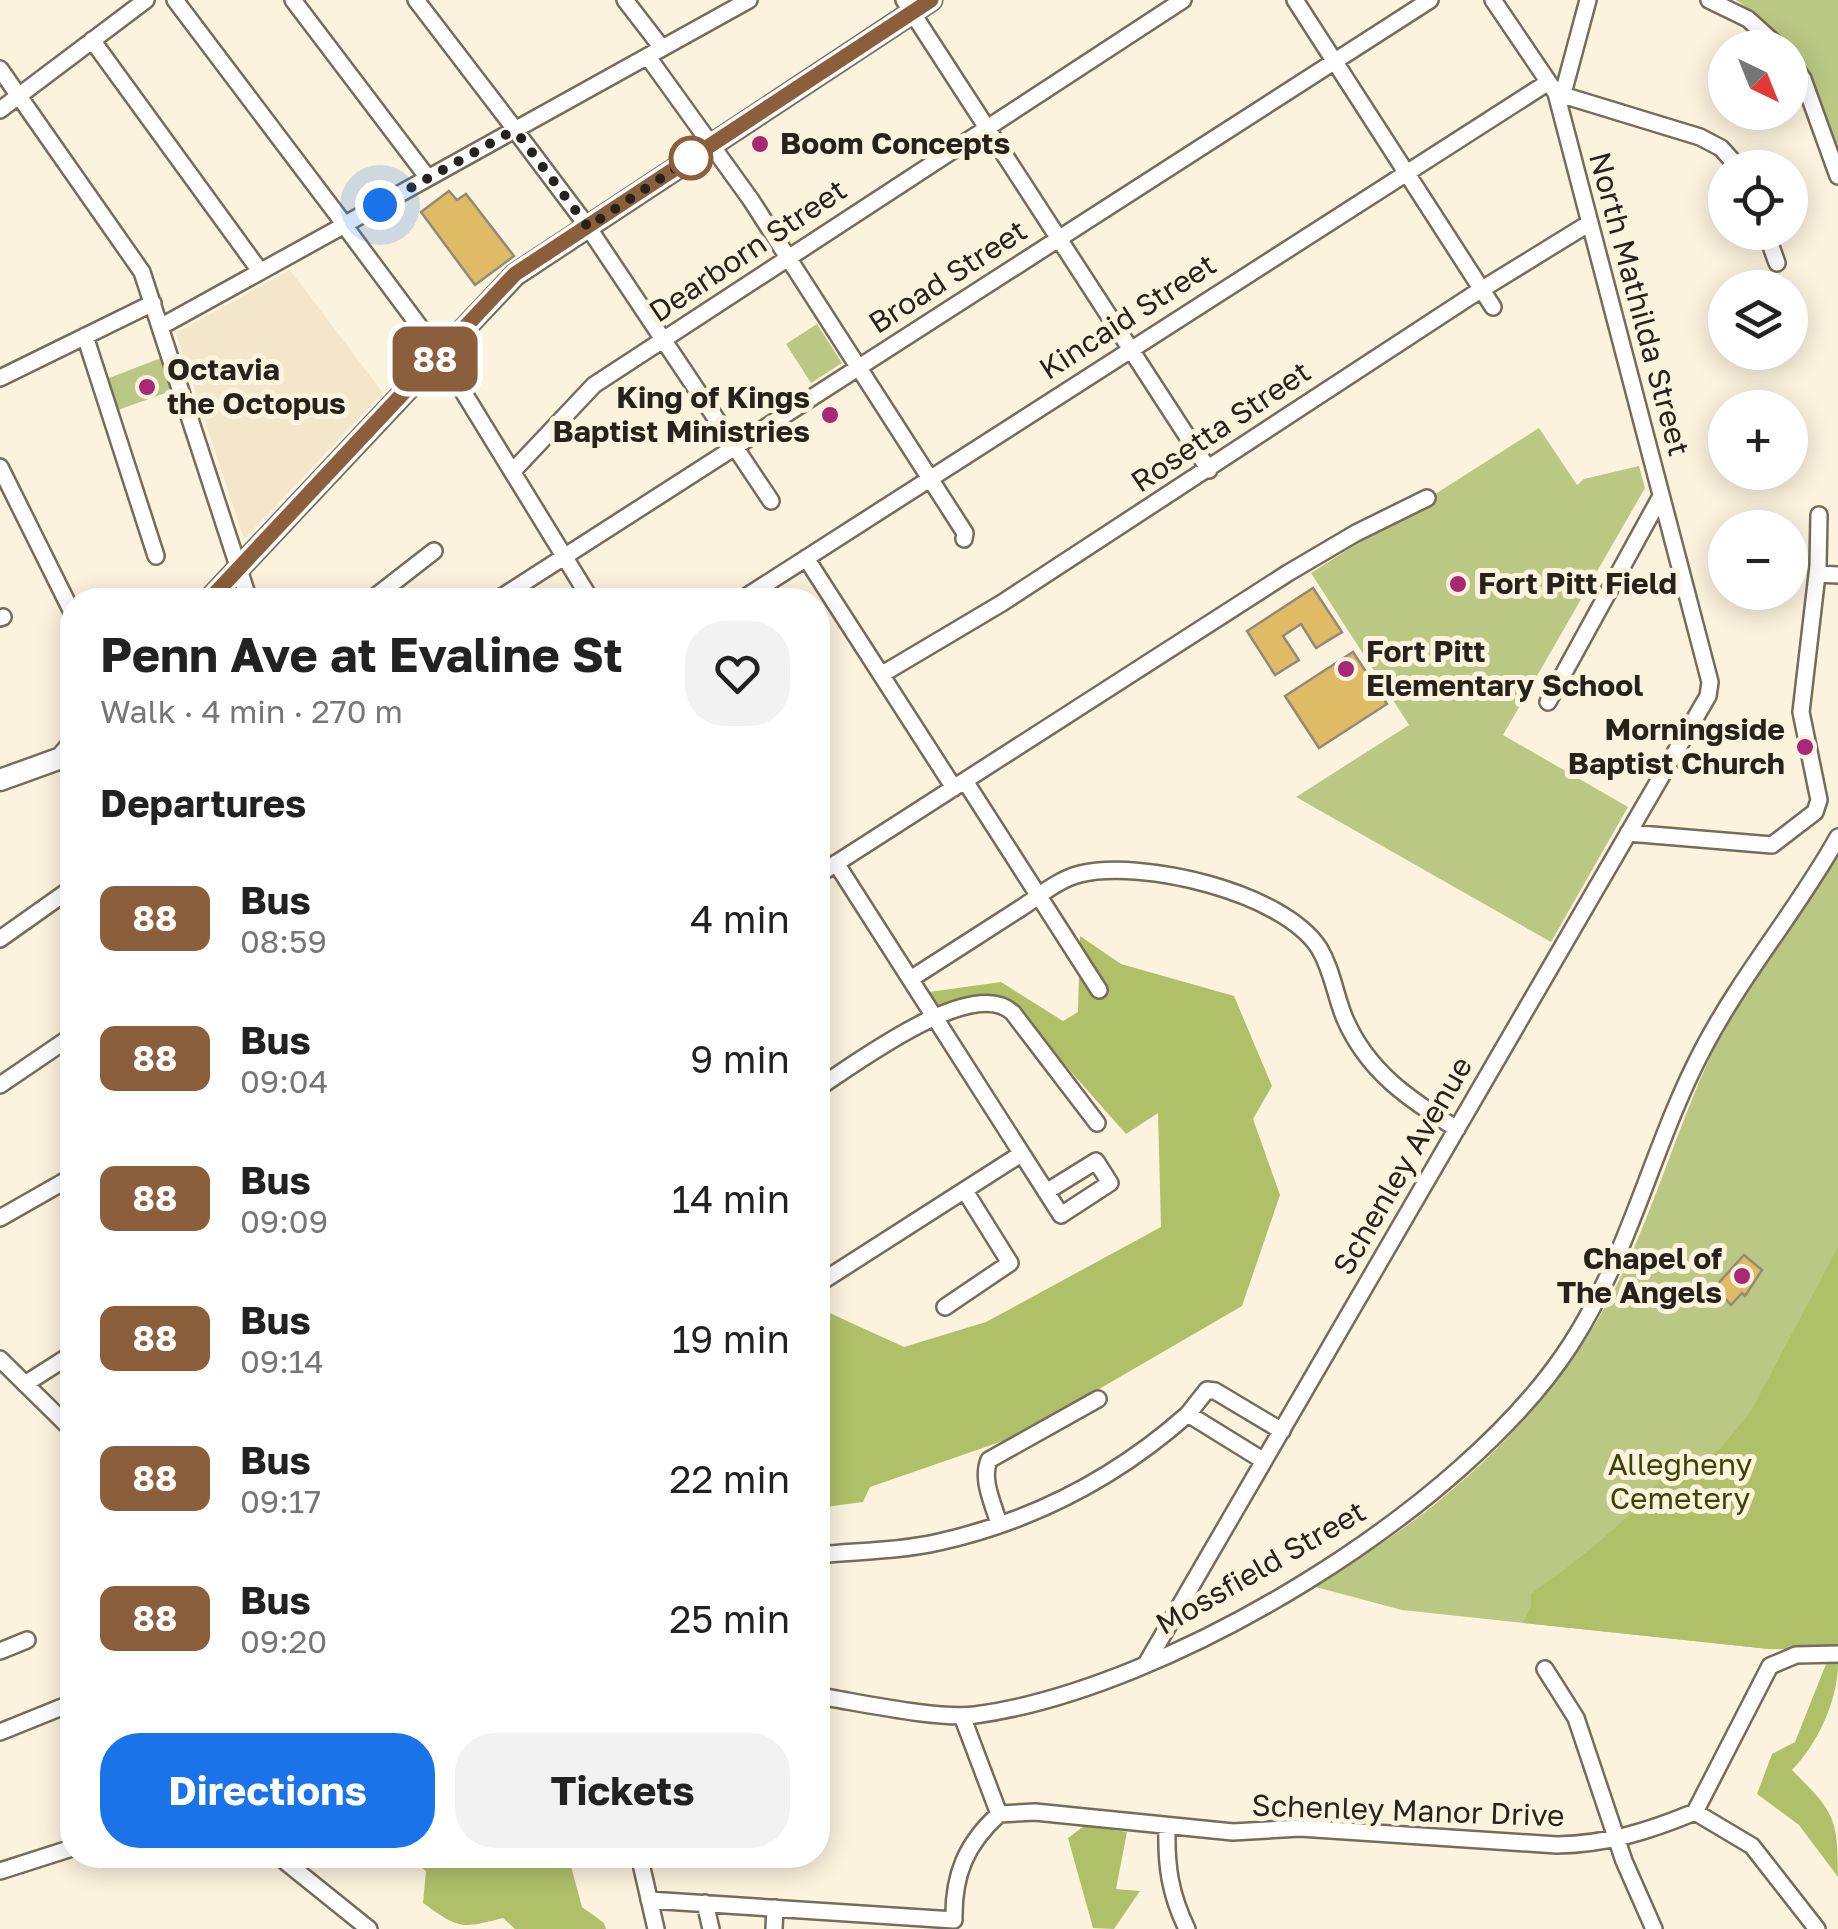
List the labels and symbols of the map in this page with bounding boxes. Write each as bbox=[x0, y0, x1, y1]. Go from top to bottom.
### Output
north arrow bbox=[1708, 30, 1808, 130]
place label: Boom Concepts bbox=[780, 125, 1010, 161]
marker: Boom Concepts bbox=[749, 133, 771, 155]
unlabelled marker bbox=[670, 137, 712, 179]
street label: North Mathilda Street bbox=[1582, 148, 1698, 460]
street label: Dearborn Street bbox=[642, 171, 853, 329]
your location bbox=[355, 180, 405, 230]
street label: Broad Street bbox=[862, 212, 1033, 341]
street label: Kincaid Street bbox=[1032, 246, 1223, 387]
line badge: 88 bbox=[390, 326, 480, 392]
place label: Octavia the Octopus bbox=[167, 351, 346, 421]
street label: Rosetta Street bbox=[1124, 353, 1317, 499]
marker: Octavia the Octopus bbox=[136, 376, 158, 398]
place label: King of Kings Baptist Ministries bbox=[552, 379, 810, 449]
marker: King of Kings Baptist Ministries bbox=[819, 404, 841, 426]
place label: Fort Pitt Field bbox=[1478, 565, 1677, 601]
marker: Fort Pitt Field bbox=[1447, 573, 1469, 595]
place label: Fort Pitt Elementary School bbox=[1366, 633, 1643, 703]
marker: Fort Pitt Elementary School bbox=[1335, 658, 1357, 680]
place label: Morningside Baptist Church bbox=[1568, 711, 1785, 781]
marker: Morningside Baptist Church bbox=[1794, 736, 1816, 758]
street label: Schenley Avenue bbox=[1325, 1050, 1479, 1281]
place label: Chapel of The Angels bbox=[1557, 1240, 1722, 1310]
marker: Chapel of The Angels bbox=[1731, 1265, 1753, 1287]
park label: Allegheny Cemetery bbox=[1608, 1446, 1753, 1516]
street label: Mossfield Street bbox=[1149, 1493, 1372, 1642]
street label: Schenley Manor Drive bbox=[1251, 1787, 1565, 1833]

